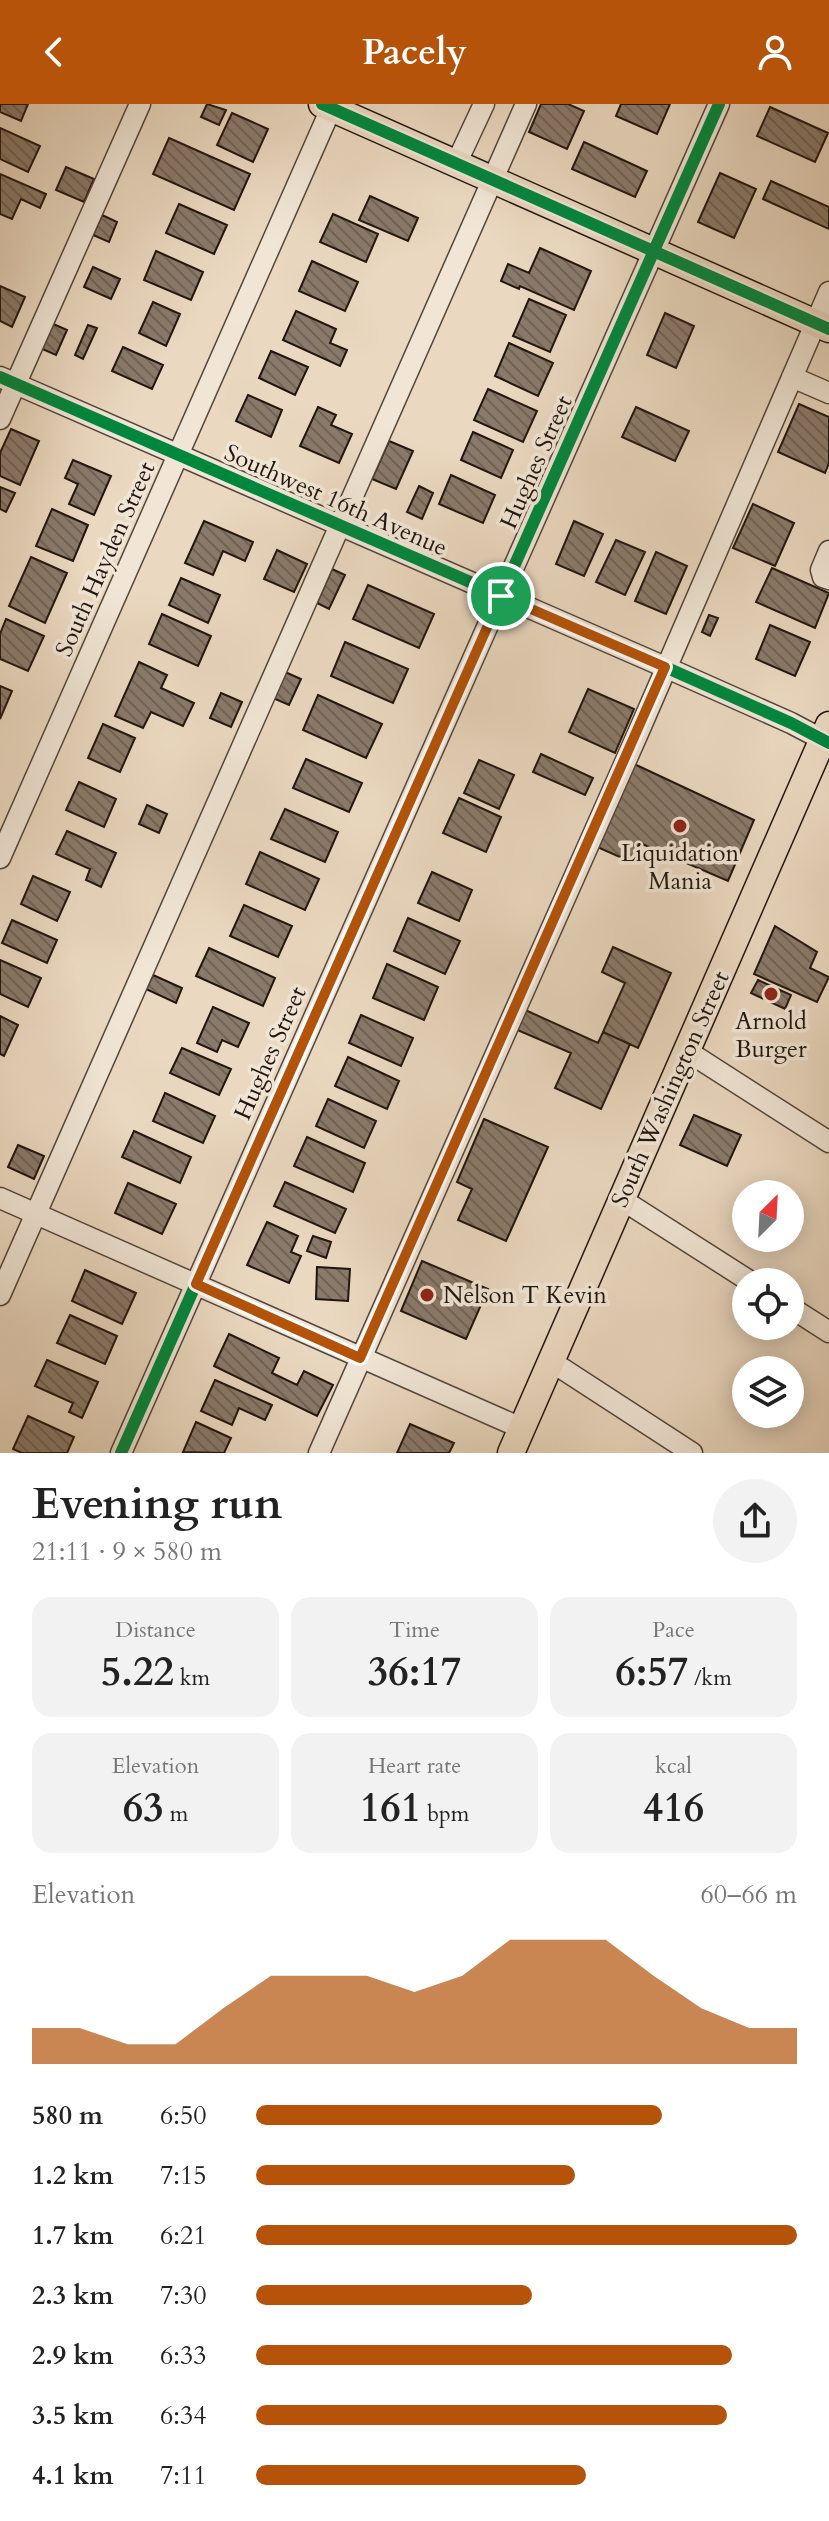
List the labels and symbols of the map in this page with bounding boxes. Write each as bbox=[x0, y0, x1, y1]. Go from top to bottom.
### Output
street label: Hughes Street bbox=[492, 390, 581, 534]
street label: Southwest 16th Avenue bbox=[219, 436, 452, 564]
street label: South Hayden Street bbox=[48, 456, 163, 662]
pin bbox=[467, 562, 535, 630]
marker: Liquidation Mania bbox=[671, 817, 689, 835]
place label: Liquidation Mania bbox=[621, 837, 739, 898]
street label: South Washington Street bbox=[603, 965, 738, 1213]
street label: Hughes Street bbox=[226, 981, 315, 1125]
marker: Arnold Burger bbox=[762, 985, 780, 1003]
place label: Arnold Burger bbox=[735, 1005, 807, 1066]
north arrow bbox=[732, 1180, 804, 1252]
place label: Nelson T Kevin bbox=[443, 1279, 607, 1312]
marker: Nelson T Kevin bbox=[418, 1286, 436, 1304]

